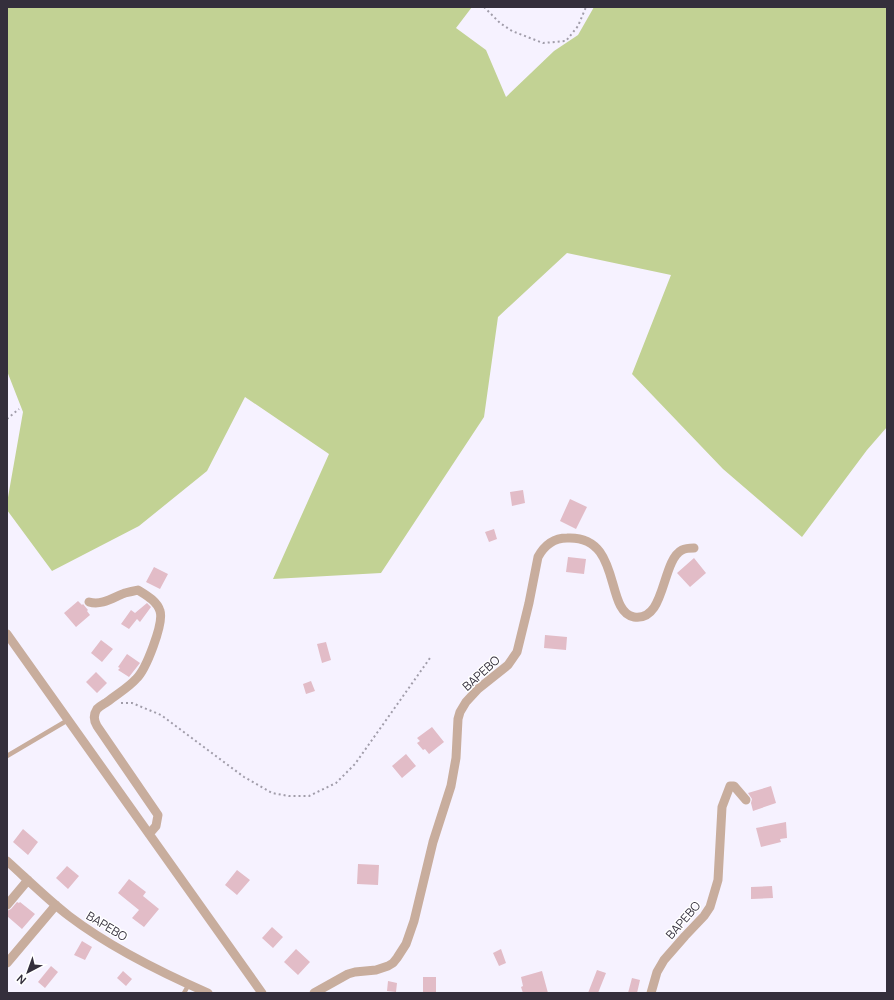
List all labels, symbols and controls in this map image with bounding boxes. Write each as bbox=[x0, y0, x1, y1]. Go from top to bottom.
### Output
street label: ВАРЕВО bbox=[459, 651, 504, 694]
street label: ВАРЕВО bbox=[662, 897, 704, 943]
street label: ВАРЕВО bbox=[83, 907, 131, 945]
north arrow bbox=[8, 952, 48, 992]
text: N bbox=[13, 972, 29, 988]

